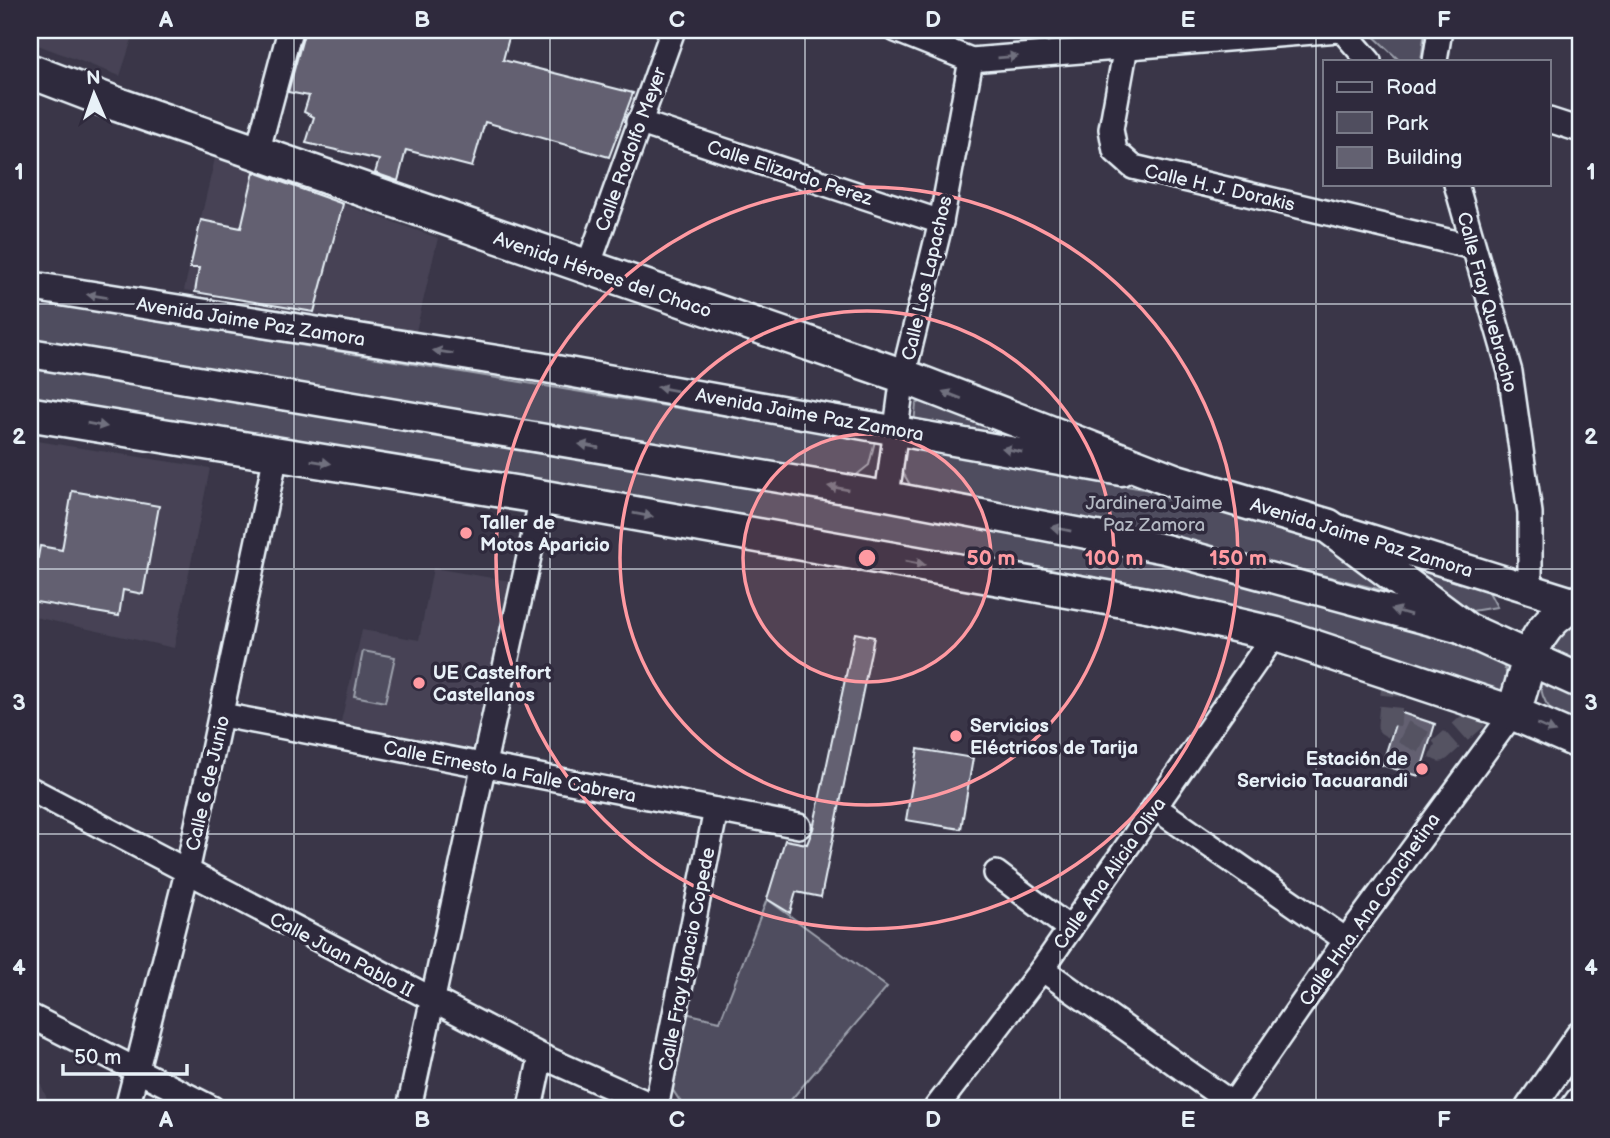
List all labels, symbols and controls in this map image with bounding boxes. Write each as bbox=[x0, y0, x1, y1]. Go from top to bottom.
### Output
text: A bbox=[158, 6, 174, 34]
text: B bbox=[414, 6, 430, 34]
text: C bbox=[669, 6, 685, 34]
text: D bbox=[925, 6, 941, 34]
text: E bbox=[1181, 6, 1196, 34]
text: F bbox=[1437, 6, 1451, 34]
one-way arrow bbox=[997, 51, 1019, 62]
north arrow bbox=[60, 60, 130, 130]
legend bbox=[1323, 60, 1550, 186]
street label: Calle Rodolfo Meyer bbox=[591, 63, 672, 235]
text: N bbox=[86, 67, 101, 90]
text: Road bbox=[1386, 75, 1437, 100]
text: Park bbox=[1386, 111, 1429, 136]
street label: Calle Elizardo Perez bbox=[704, 136, 876, 211]
text: Building bbox=[1386, 145, 1462, 170]
text: 1 bbox=[14, 158, 24, 186]
text: 1 bbox=[1586, 158, 1596, 186]
street label: Calle H. J. Dorakis bbox=[1142, 160, 1297, 217]
street label: Calle Los Lapachos bbox=[897, 194, 958, 363]
street label: Calle Fray Quebracho bbox=[1451, 210, 1522, 395]
street label: Avenida Héroes del Chaco bbox=[491, 227, 714, 324]
one-way arrow bbox=[86, 291, 108, 302]
street label: Avenida Jaime Paz Zamora bbox=[135, 293, 367, 352]
one-way arrow bbox=[432, 346, 454, 357]
one-way arrow bbox=[656, 383, 678, 394]
street label: Avenida Jaime Paz Zamora bbox=[694, 384, 926, 447]
one-way arrow bbox=[941, 389, 962, 400]
one-way arrow bbox=[86, 420, 108, 431]
text: 2 bbox=[12, 423, 26, 451]
text: 2 bbox=[1584, 423, 1598, 451]
one-way arrow bbox=[578, 440, 600, 451]
one-way arrow bbox=[1001, 445, 1023, 456]
one-way arrow bbox=[311, 457, 333, 468]
one-way arrow bbox=[826, 482, 848, 493]
park label: Jardinera Jaime Paz Zamora bbox=[1085, 492, 1223, 537]
street label: Avenida Jaime Paz Zamora bbox=[1248, 494, 1476, 583]
one-way arrow bbox=[632, 510, 654, 521]
place label: Taller de Motos Aparicio bbox=[480, 512, 610, 557]
one-way arrow bbox=[1050, 523, 1072, 534]
marker: Taller de Motos Aparicio bbox=[458, 525, 474, 541]
centre of rings bbox=[855, 546, 879, 570]
text: 50 m bbox=[967, 546, 1015, 571]
text: 100 m bbox=[1085, 546, 1143, 571]
text: 150 m bbox=[1209, 546, 1267, 571]
one-way arrow bbox=[904, 558, 926, 569]
one-way arrow bbox=[1390, 606, 1411, 616]
place label: UE Castelfort Castellanos bbox=[433, 662, 552, 707]
marker: UE Castelfort Castellanos bbox=[411, 675, 427, 691]
text: 3 bbox=[12, 689, 26, 717]
text: 3 bbox=[1584, 689, 1598, 717]
street label: Calle 6 de Junio bbox=[182, 713, 235, 853]
place label: Servicios Eléctricos de Tarija bbox=[970, 715, 1138, 760]
one-way arrow bbox=[1536, 722, 1557, 733]
marker: Servicios Eléctricos de Tarija bbox=[948, 728, 964, 744]
street label: Calle Ernesto la Falle Cabrera bbox=[381, 737, 638, 808]
place label: Estación de Servicio Tacuarandi bbox=[1237, 748, 1408, 793]
marker: Estación de Servicio Tacuarandi bbox=[1414, 761, 1430, 777]
street label: Calle Ana Alicia Oliva bbox=[1049, 793, 1171, 954]
street label: Calle Hna. Ana Conchetina bbox=[1295, 809, 1446, 1011]
street label: Calle Fray Ignacio Copede bbox=[654, 845, 720, 1073]
street label: Calle Juan Pablo II bbox=[265, 908, 417, 1003]
text: 4 bbox=[12, 954, 26, 982]
text: 4 bbox=[1584, 954, 1598, 982]
scale bar bbox=[63, 1033, 187, 1077]
text: 50 m bbox=[74, 1045, 121, 1070]
text: A bbox=[158, 1106, 174, 1134]
text: B bbox=[414, 1106, 430, 1134]
text: C bbox=[669, 1106, 685, 1134]
text: D bbox=[925, 1106, 941, 1134]
text: E bbox=[1181, 1106, 1196, 1134]
text: F bbox=[1437, 1106, 1451, 1134]

